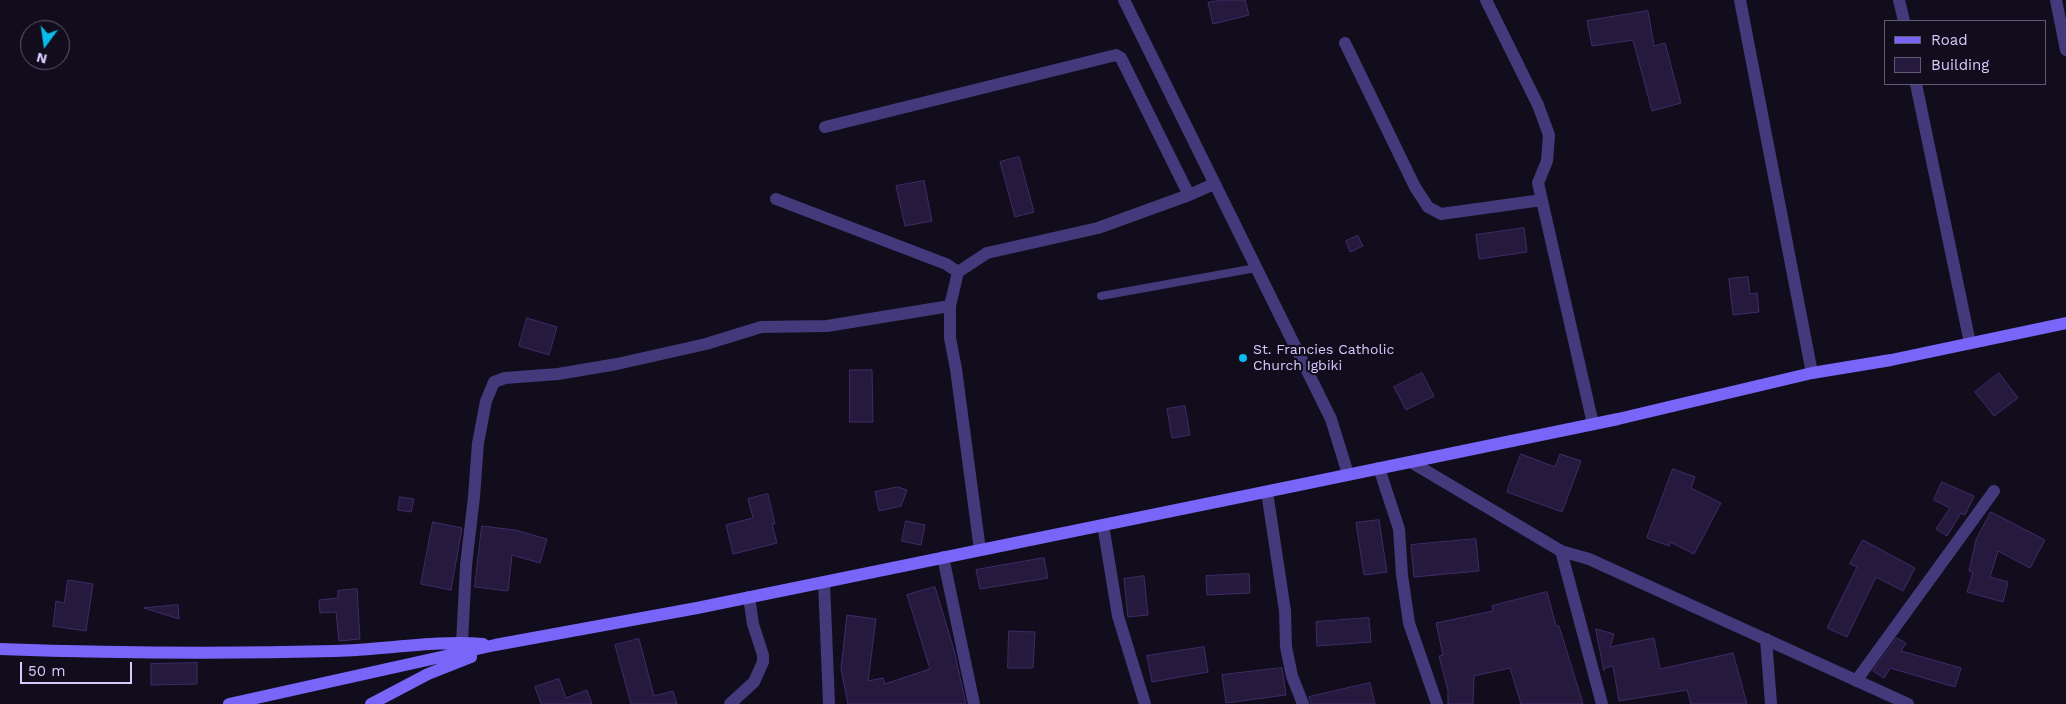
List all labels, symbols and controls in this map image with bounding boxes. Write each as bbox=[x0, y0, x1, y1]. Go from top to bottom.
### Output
north arrow bbox=[20, 20, 70, 70]
legend bbox=[1884, 20, 2046, 85]
text: Road bbox=[1931, 31, 1968, 49]
text: N bbox=[35, 50, 49, 68]
text: Building bbox=[1931, 56, 1989, 74]
place label: St. Francies Catholic Church Igbiki bbox=[1253, 342, 1394, 374]
marker: St. Francies Catholic Church Igbiki bbox=[1237, 352, 1249, 364]
scale bar bbox=[22, 652, 135, 684]
text: 50 m bbox=[28, 662, 65, 680]

